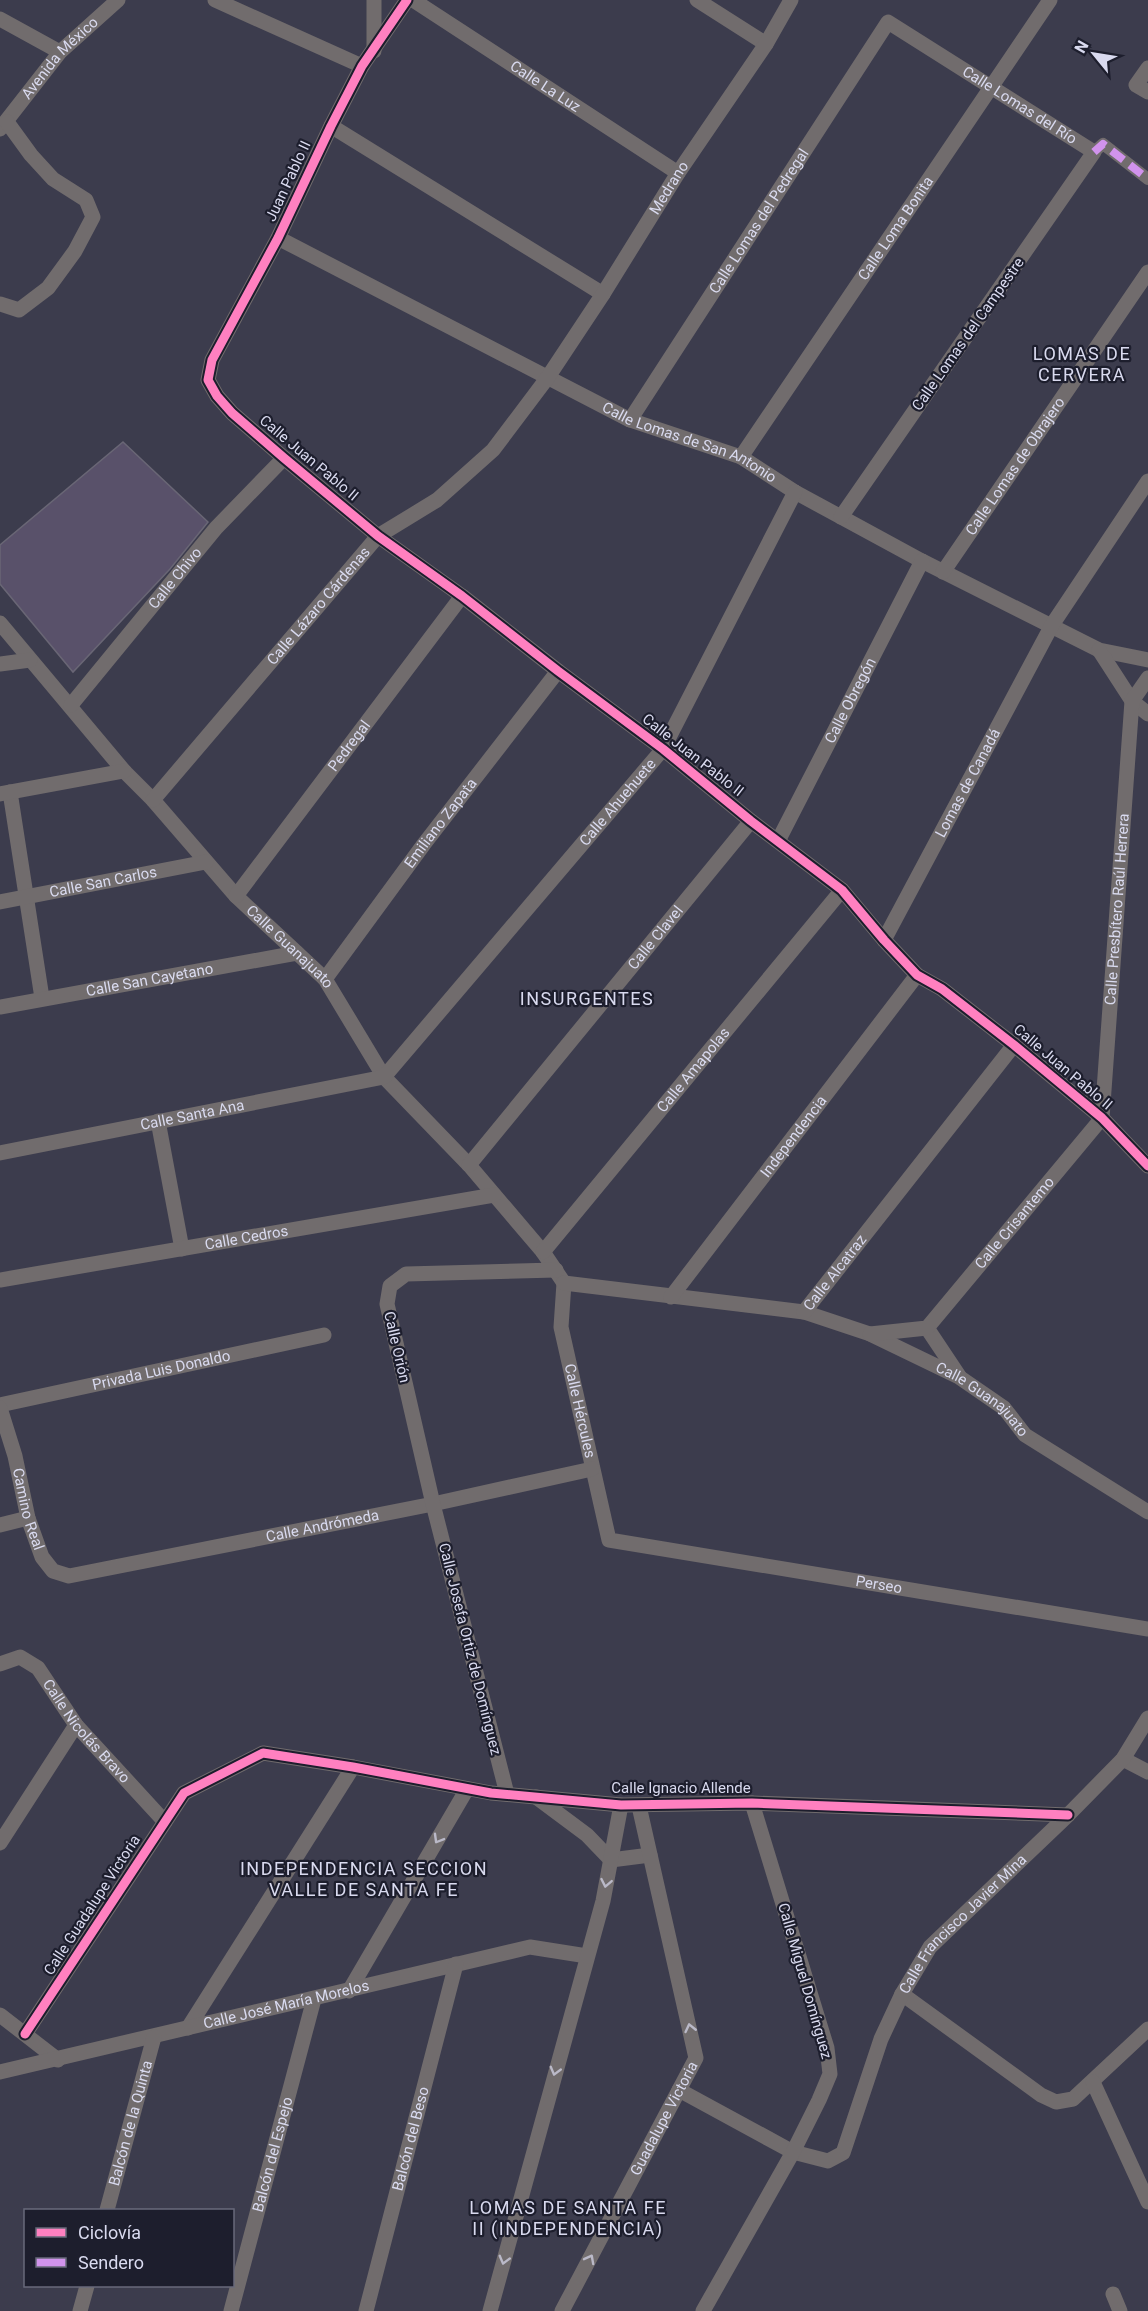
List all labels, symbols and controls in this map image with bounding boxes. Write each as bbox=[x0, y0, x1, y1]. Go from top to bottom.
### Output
street label: Avenida México bbox=[18, 13, 102, 103]
north arrow bbox=[1064, 24, 1124, 84]
text: N bbox=[1070, 37, 1092, 56]
street label: Calle La Luz bbox=[507, 57, 584, 116]
street label: Calle Lomas del Río bbox=[959, 62, 1080, 148]
street label: Juan Pablo II bbox=[262, 138, 314, 224]
street label: Calle Lomas del Pedregal bbox=[705, 145, 813, 297]
street label: Medrano bbox=[646, 158, 692, 218]
street label: Calle Loma Bonita bbox=[854, 173, 937, 284]
street label: Calle Lomas del Campestre bbox=[908, 254, 1028, 414]
district label: LOMAS DE CERVERA bbox=[1033, 343, 1131, 385]
street label: Calle Lomas de Obrajero bbox=[962, 394, 1069, 539]
street label: Calle Lomas de San Antonio bbox=[599, 398, 780, 487]
street label: Calle Juan Pablo II bbox=[256, 411, 362, 505]
street label: Calle Lázaro Cárdenas bbox=[263, 543, 374, 669]
street label: Calle Chivo bbox=[144, 544, 205, 613]
street label: Calle Obregón bbox=[821, 655, 880, 746]
street label: Calle Juan Pablo II bbox=[639, 710, 747, 800]
street label: Pedregal bbox=[324, 717, 374, 775]
street label: Lomas de Canadá bbox=[931, 725, 1004, 840]
street label: Calle Ahuehuete bbox=[576, 755, 660, 850]
street label: Emiliano Zapata bbox=[400, 775, 481, 872]
street label: Calle Presbítero Raúl Herrera bbox=[1101, 813, 1133, 1006]
street label: Calle San Carlos bbox=[48, 863, 158, 901]
street label: Calle Guanajuato bbox=[242, 901, 337, 991]
street label: Calle Clavel bbox=[624, 902, 687, 973]
street label: Calle San Cayetano bbox=[85, 959, 215, 1000]
district label: INSURGENTES bbox=[520, 988, 654, 1009]
street label: Calle Juan Pablo II bbox=[1010, 1020, 1116, 1114]
street label: Calle Amapolas bbox=[653, 1024, 734, 1116]
street label: Independencia bbox=[757, 1092, 831, 1181]
street label: Calle Santa Ana bbox=[139, 1096, 246, 1134]
street label: Calle Crisantemo bbox=[971, 1173, 1058, 1273]
street label: Calle Cedros bbox=[203, 1222, 289, 1254]
street label: Calle Alcatraz bbox=[799, 1231, 870, 1314]
street label: Calle Orión bbox=[380, 1310, 414, 1384]
street label: Privada Luis Donaldo bbox=[91, 1347, 232, 1394]
street label: Calle Guanajuato bbox=[933, 1358, 1032, 1440]
street label: Calle Hércules bbox=[561, 1362, 599, 1460]
street label: Camino Real bbox=[9, 1466, 48, 1553]
street label: Calle Andrómeda bbox=[264, 1506, 380, 1546]
street label: Calle Josefa Ortiz de Domínguez bbox=[435, 1541, 505, 1757]
street label: Perseo bbox=[854, 1572, 903, 1597]
street label: Calle Nicolás Bravo bbox=[39, 1676, 134, 1787]
street label: Calle Ignacio Allende bbox=[611, 1779, 751, 1797]
street label: Calle Guadalupe Victoria bbox=[40, 1832, 144, 1978]
one-way arrow bbox=[433, 1833, 445, 1843]
street label: Calle Francisco Javier Mina bbox=[895, 1851, 1030, 1997]
district label: INDEPENDENCIA SECCION VALLE DE SANTA FE bbox=[240, 1858, 488, 1900]
one-way arrow bbox=[600, 1878, 613, 1888]
street label: Calle Miguel Domínguez bbox=[774, 1901, 836, 2061]
street label: Calle José María Morelos bbox=[201, 1976, 371, 2033]
one-way arrow bbox=[684, 2024, 697, 2034]
street label: Guadalupe Victoria bbox=[626, 2058, 702, 2179]
street label: Balcón de la Quinta bbox=[105, 2059, 156, 2188]
one-way arrow bbox=[550, 2065, 562, 2076]
street label: Balcón del Beso bbox=[389, 2085, 433, 2193]
street label: Balcón del Espejo bbox=[249, 2095, 297, 2214]
district label: LOMAS DE SANTA FE II (INDEPENDENCIA) bbox=[469, 2197, 667, 2240]
legend bbox=[24, 2209, 234, 2287]
text: Ciclovía bbox=[78, 2222, 141, 2243]
text: Sendero bbox=[78, 2252, 144, 2273]
one-way arrow bbox=[499, 2254, 511, 2264]
one-way arrow bbox=[583, 2255, 594, 2266]

